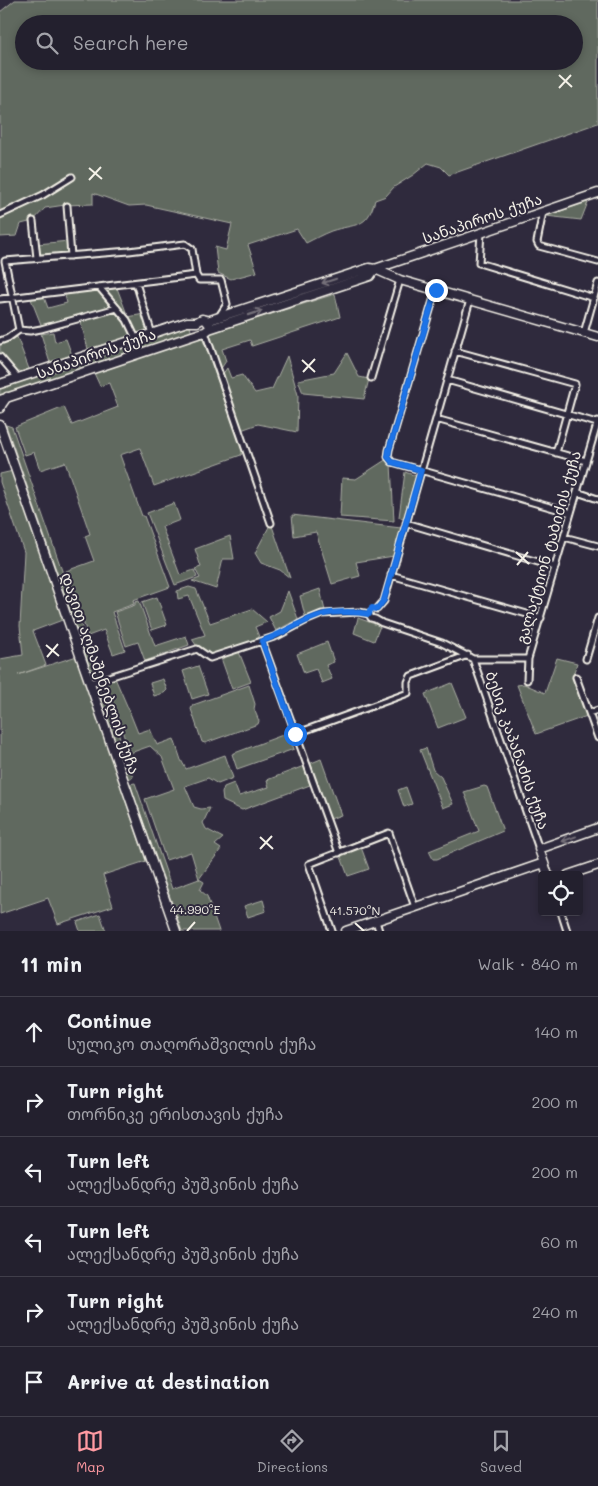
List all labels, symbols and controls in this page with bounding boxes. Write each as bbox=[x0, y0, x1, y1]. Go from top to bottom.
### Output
search box bbox=[15, 15, 583, 70]
icon: search bbox=[33, 29, 61, 57]
text: Search here bbox=[73, 30, 189, 55]
street label: სანაპიროს ქუჩა bbox=[420, 188, 544, 248]
one-way arrow bbox=[321, 277, 337, 287]
route end bbox=[425, 279, 448, 302]
one-way arrow bbox=[247, 308, 263, 318]
street label: სანაპიროს ქუჩა bbox=[34, 323, 158, 383]
street label: გალაქტიონ ტაბიძის ქუჩა bbox=[511, 448, 585, 646]
street label: დავით აღმაშენებლის ქუჩა bbox=[57, 569, 145, 777]
street label: ბესიკ კაპანაძის ქუჩა bbox=[482, 668, 554, 832]
route start bbox=[284, 723, 307, 746]
one-way arrow bbox=[561, 835, 577, 844]
map controls bbox=[538, 871, 583, 916]
button: locate bbox=[538, 871, 583, 916]
text: 44.990°E bbox=[170, 901, 220, 917]
text: 41.570°N bbox=[330, 902, 380, 918]
text: 11 min bbox=[20, 950, 82, 977]
text: Walk · 840 m bbox=[477, 953, 578, 974]
text: Continue bbox=[67, 1008, 152, 1033]
icon: ahead bbox=[20, 1018, 48, 1046]
text: 140 m bbox=[534, 1021, 578, 1042]
text: სულიკო თაღორაშვილის ქუჩა bbox=[67, 1033, 316, 1054]
text: Turn right bbox=[67, 1078, 164, 1103]
icon: right bbox=[20, 1088, 48, 1116]
text: 200 m bbox=[531, 1091, 578, 1112]
text: თორნიკე ერისთავის ქუჩა bbox=[67, 1103, 283, 1124]
text: Turn left bbox=[67, 1148, 150, 1173]
icon: left bbox=[20, 1158, 48, 1186]
text: 200 m bbox=[531, 1161, 578, 1182]
text: ალექსანდრე პუშკინის ქუჩა bbox=[67, 1173, 299, 1194]
text: Turn left bbox=[67, 1218, 150, 1243]
icon: left bbox=[20, 1228, 48, 1256]
text: 60 m bbox=[541, 1231, 578, 1252]
text: ალექსანდრე პუშკინის ქუჩა bbox=[67, 1243, 299, 1264]
text: Turn right bbox=[67, 1288, 164, 1313]
icon: right bbox=[20, 1298, 48, 1326]
text: 240 m bbox=[532, 1301, 578, 1322]
text: ალექსანდრე პუშკინის ქუჩა bbox=[67, 1313, 299, 1334]
icon: arrive bbox=[20, 1368, 48, 1396]
text: Arrive at destination bbox=[67, 1369, 270, 1394]
tab: Map bbox=[76, 1427, 105, 1476]
tab: Directions bbox=[257, 1427, 328, 1476]
tab: Saved bbox=[480, 1427, 522, 1476]

